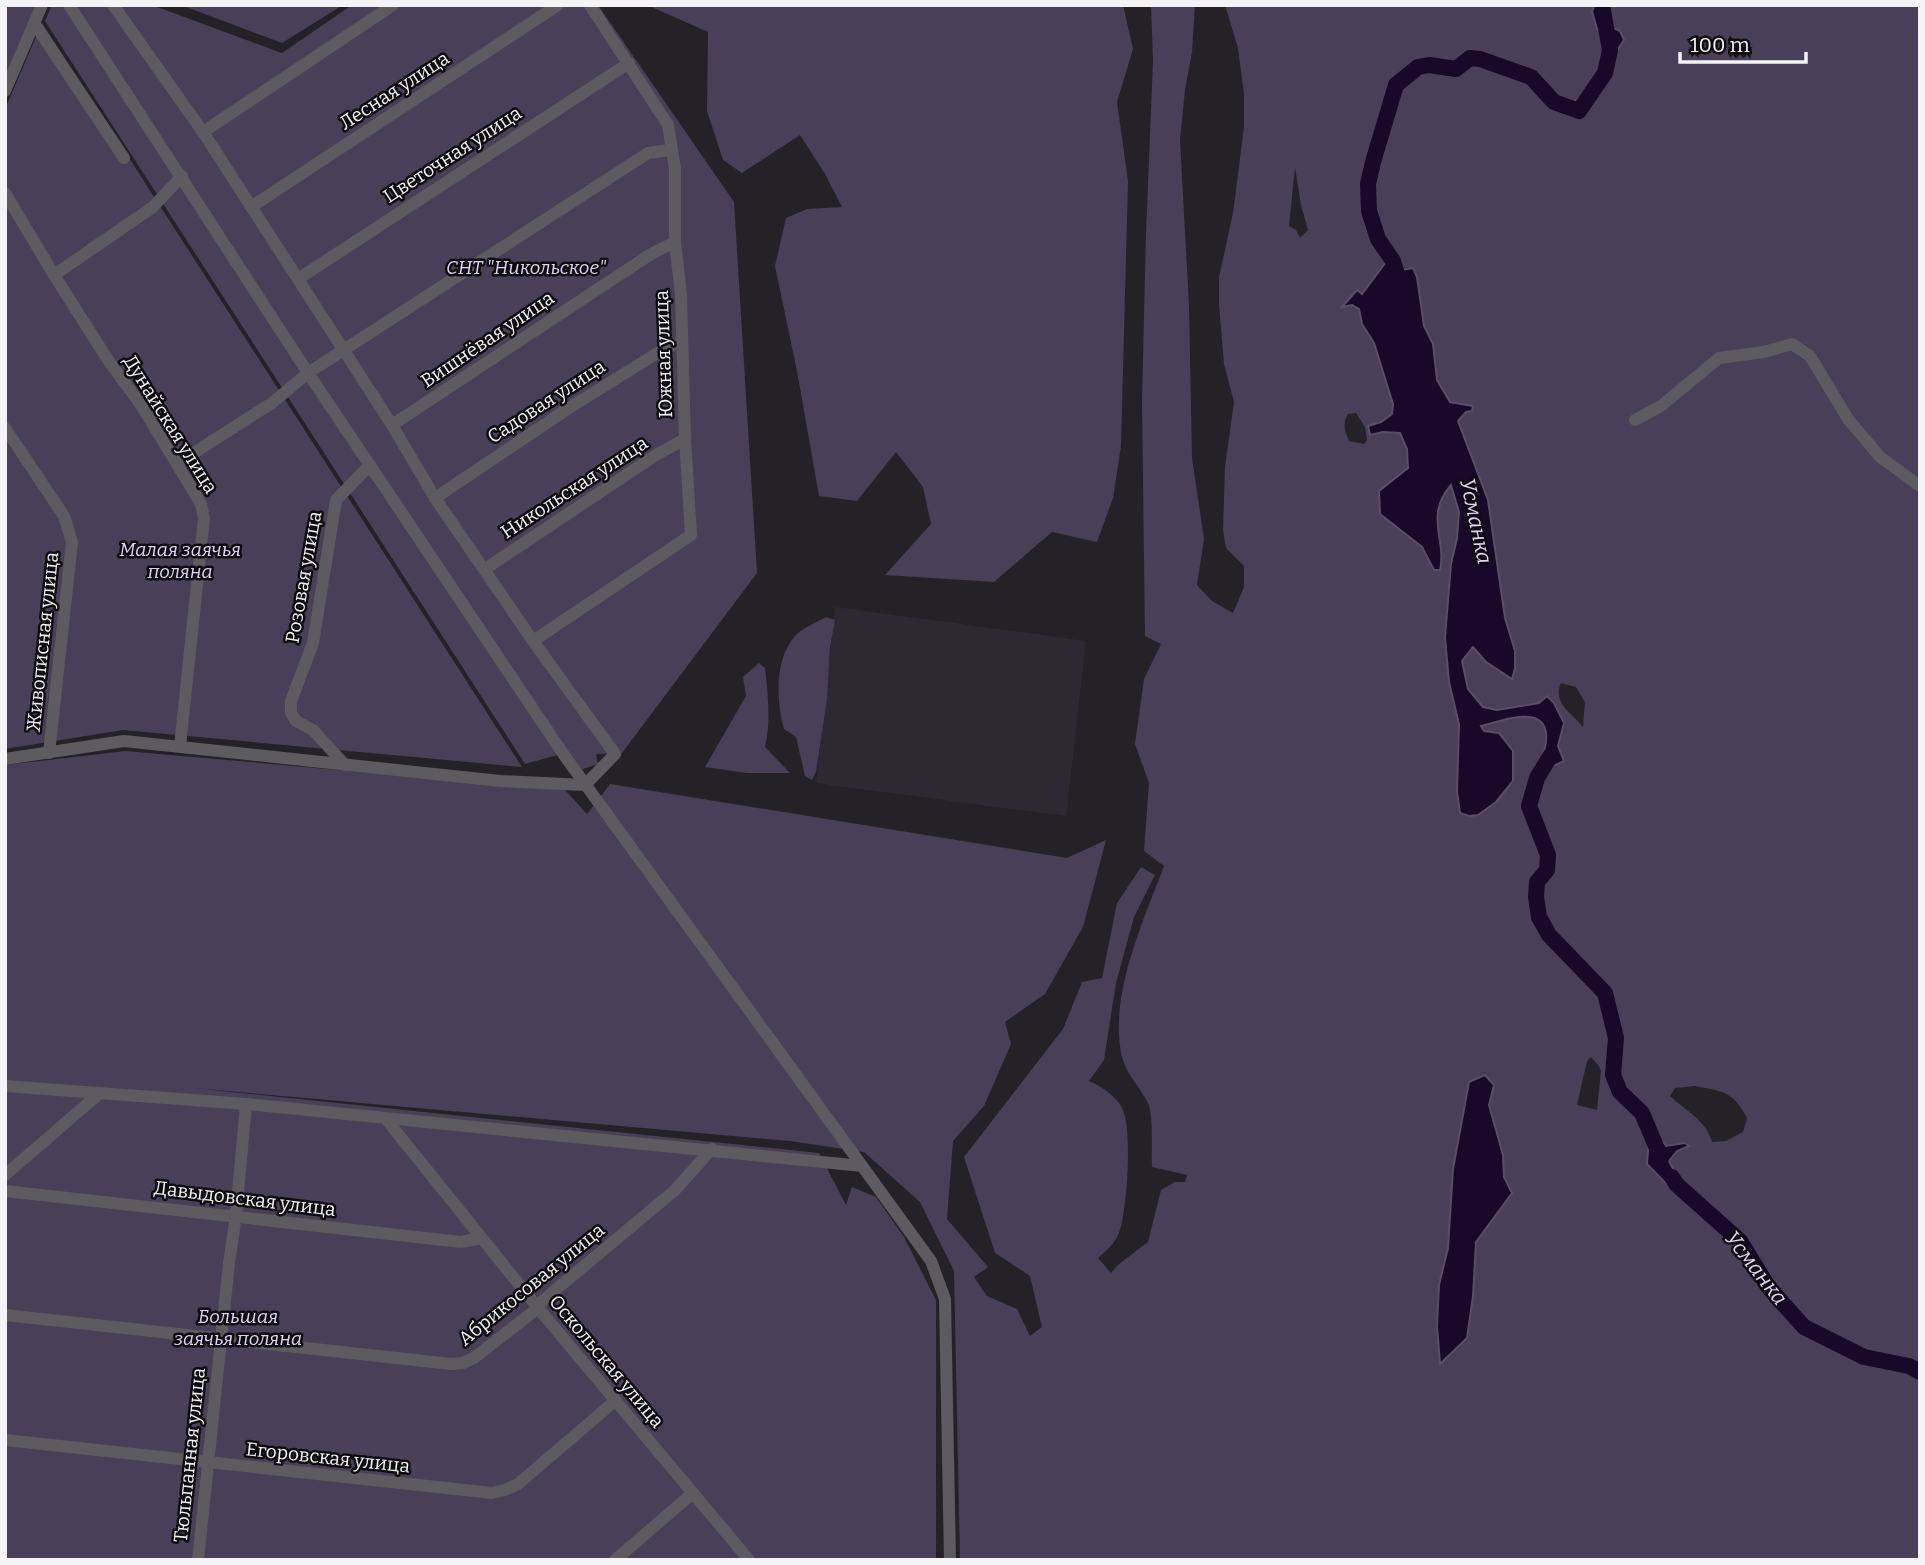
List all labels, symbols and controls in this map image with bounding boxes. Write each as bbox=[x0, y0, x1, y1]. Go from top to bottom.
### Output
scale bar bbox=[1680, 21, 1806, 65]
text: 100 m bbox=[1690, 32, 1750, 58]
street label: Лесная улица bbox=[335, 46, 454, 134]
street label: Цветочная улица bbox=[379, 101, 526, 208]
park label: СНТ "Никольское" bbox=[446, 256, 607, 279]
street label: Вишнёвая улица bbox=[416, 286, 559, 392]
street label: Южная улица bbox=[650, 289, 677, 418]
street label: Дунайская улица bbox=[119, 351, 223, 498]
street label: Садовая улица bbox=[483, 354, 610, 448]
street label: Никольская улица bbox=[497, 431, 653, 543]
water label: Усманка bbox=[1454, 476, 1498, 566]
street label: Розовая улица bbox=[281, 509, 327, 645]
park label: Малая заячья поляна bbox=[119, 538, 241, 583]
street label: Живописная улица bbox=[22, 550, 63, 733]
street label: Давыдовская улица bbox=[153, 1176, 338, 1221]
street label: Абрикосовая улица bbox=[454, 1218, 609, 1350]
water label: Усманка bbox=[1719, 1226, 1793, 1310]
street label: Оскольская улица bbox=[544, 1290, 669, 1433]
park label: Большая заячья поляна bbox=[174, 1305, 302, 1350]
street label: Тюльпанная улица bbox=[169, 1366, 210, 1544]
street label: Егоровская улица bbox=[245, 1437, 412, 1478]

